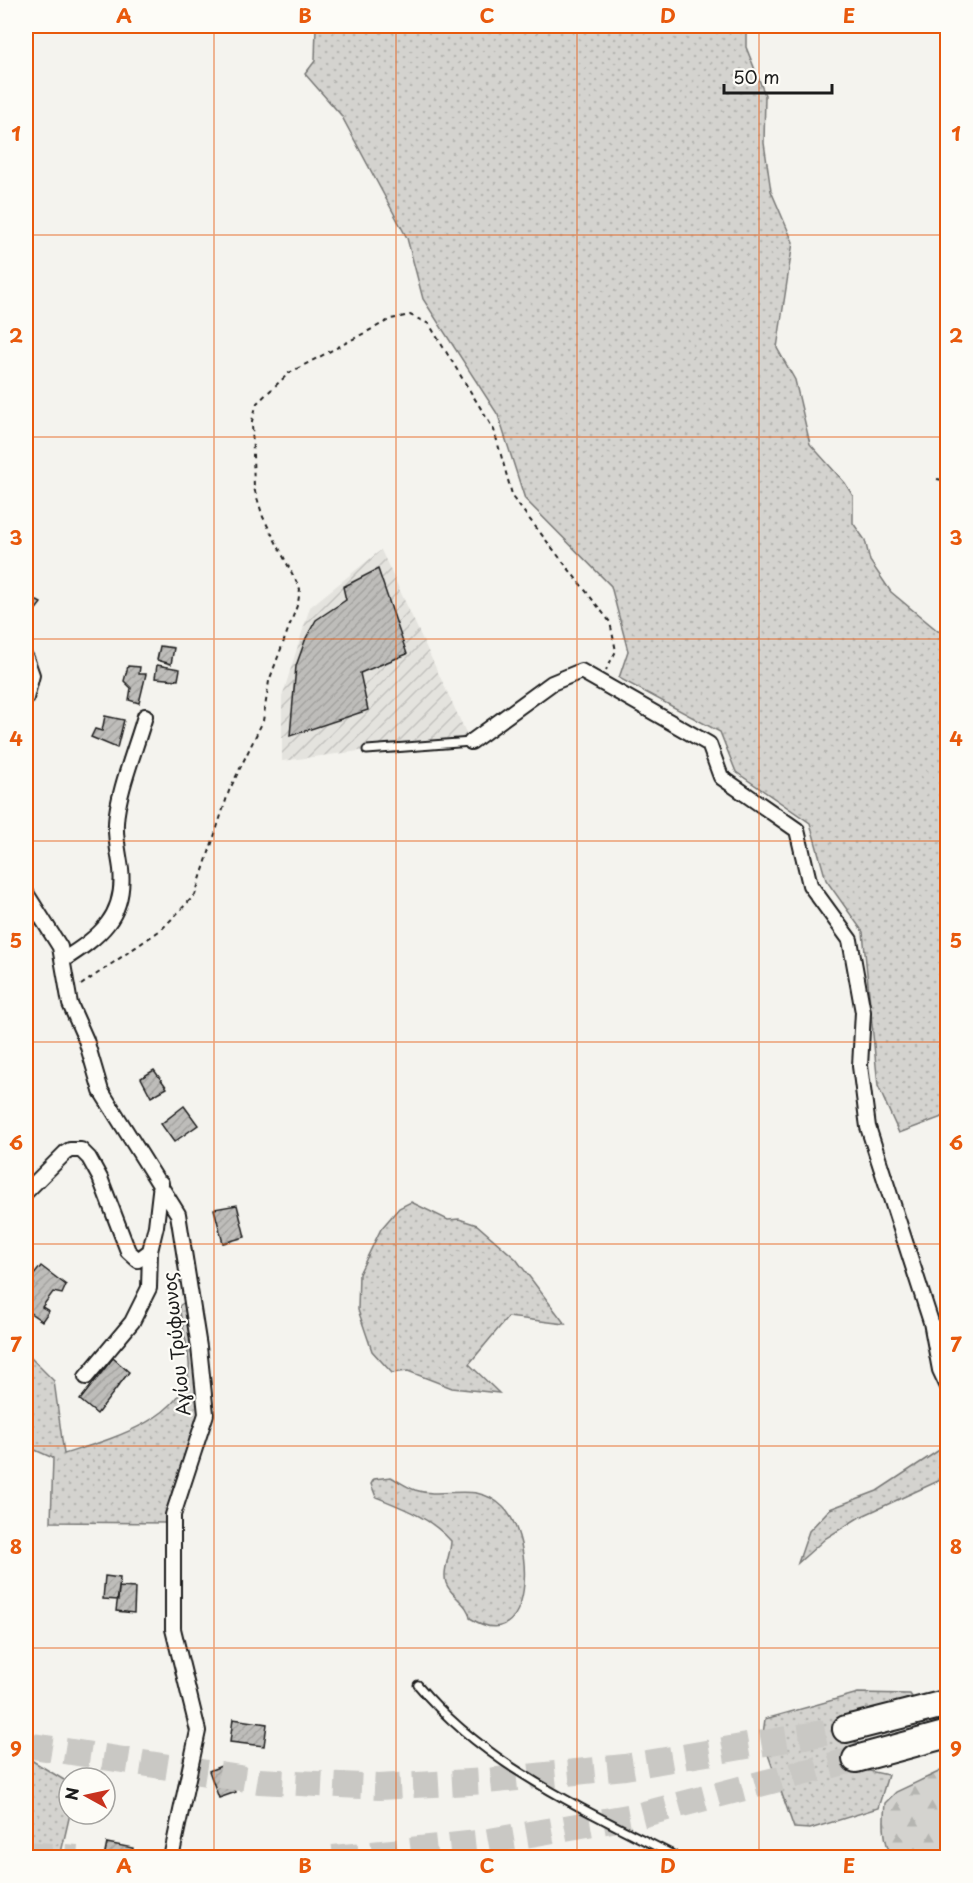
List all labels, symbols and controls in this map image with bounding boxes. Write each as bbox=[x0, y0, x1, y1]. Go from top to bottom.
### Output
text: A bbox=[116, 0, 132, 30]
text: B bbox=[298, 0, 312, 30]
text: C bbox=[479, 0, 495, 30]
text: D bbox=[660, 0, 676, 30]
text: E bbox=[843, 0, 855, 30]
scale bar bbox=[724, 57, 832, 95]
text: 50 m bbox=[733, 63, 780, 90]
text: 1 bbox=[11, 118, 21, 148]
text: 1 bbox=[951, 118, 961, 148]
text: 2 bbox=[9, 320, 23, 350]
text: 2 bbox=[949, 320, 963, 350]
text: 3 bbox=[9, 522, 23, 552]
text: 3 bbox=[949, 522, 963, 552]
text: 4 bbox=[9, 723, 23, 753]
text: 4 bbox=[949, 723, 963, 753]
text: 5 bbox=[10, 925, 22, 955]
text: 5 bbox=[950, 925, 962, 955]
text: 6 bbox=[9, 1127, 23, 1157]
text: 6 bbox=[949, 1127, 963, 1157]
street label: Αγίου Τρύφωνος bbox=[155, 1271, 196, 1417]
text: 7 bbox=[10, 1329, 22, 1359]
text: 7 bbox=[950, 1329, 962, 1359]
text: 8 bbox=[10, 1531, 22, 1561]
text: 8 bbox=[950, 1531, 962, 1561]
text: 9 bbox=[10, 1733, 22, 1763]
text: 9 bbox=[950, 1733, 962, 1763]
north arrow bbox=[57, 1766, 117, 1826]
text: N bbox=[58, 1786, 84, 1802]
text: A bbox=[116, 1850, 132, 1880]
text: B bbox=[298, 1850, 312, 1880]
text: C bbox=[479, 1850, 495, 1880]
text: D bbox=[660, 1850, 676, 1880]
text: E bbox=[843, 1850, 855, 1880]

